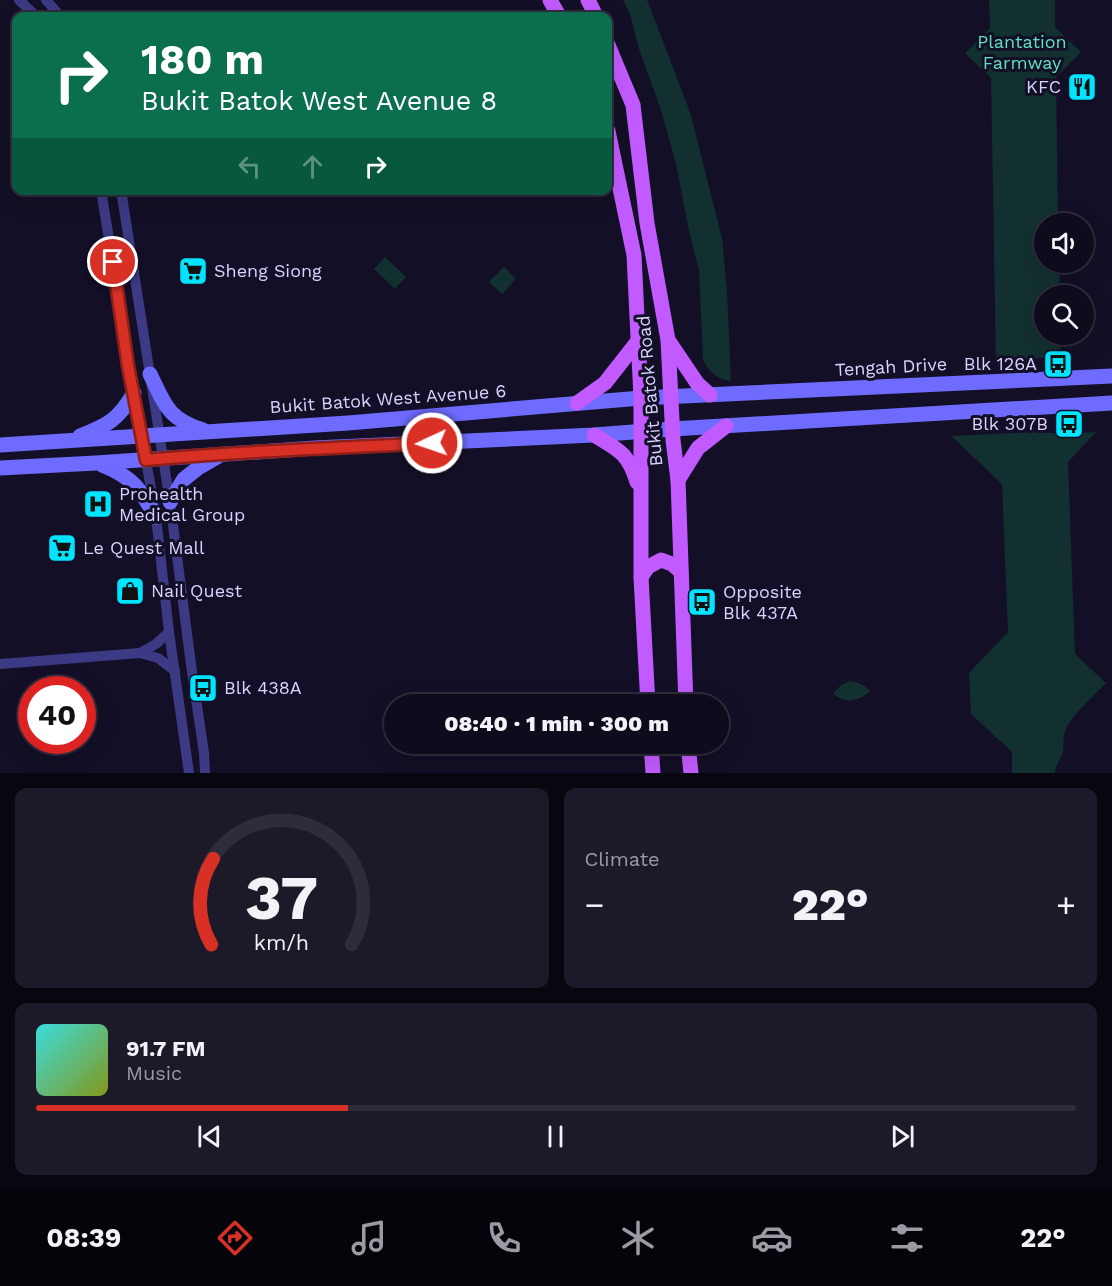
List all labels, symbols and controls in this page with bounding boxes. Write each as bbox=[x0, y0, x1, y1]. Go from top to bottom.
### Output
park label: Plantation Farmway bbox=[977, 31, 1067, 73]
text: 180 m bbox=[141, 35, 264, 84]
icon: right bbox=[42, 36, 120, 114]
restaurant icon: KFC bbox=[1066, 71, 1098, 103]
place label: KFC bbox=[1026, 76, 1061, 97]
text: Bukit Batok West Avenue 8 bbox=[141, 85, 497, 117]
icon: left bbox=[233, 150, 266, 183]
icon: ahead bbox=[296, 150, 329, 183]
icon: right bbox=[359, 150, 392, 183]
map controls bbox=[1034, 213, 1094, 345]
button: sound bbox=[1034, 213, 1094, 273]
pin bbox=[87, 236, 138, 287]
icon: arrive bbox=[96, 245, 129, 278]
supermarket icon: Sheng Siong bbox=[177, 255, 209, 287]
place label: Sheng Siong bbox=[214, 260, 322, 281]
button: search bbox=[1034, 285, 1094, 345]
street label: Bukit Batok Road bbox=[632, 315, 667, 467]
bus stop icon: Blk 126A bbox=[1042, 348, 1074, 380]
street label: Tengah Drive bbox=[834, 353, 948, 380]
place label: Blk 126A bbox=[964, 353, 1037, 374]
street label: Bukit Batok West Avenue 6 bbox=[269, 380, 507, 417]
bus stop icon: Blk 307B bbox=[1053, 408, 1085, 440]
position arrow bbox=[400, 411, 464, 475]
place label: Blk 307B bbox=[972, 413, 1048, 434]
place label: Prohealth Medical Group bbox=[119, 483, 245, 525]
hospital icon: Prohealth Medical Group bbox=[82, 488, 114, 520]
supermarket icon: Le Quest Mall bbox=[46, 532, 78, 564]
place label: Le Quest Mall bbox=[83, 537, 205, 558]
shop icon: Nail Quest bbox=[114, 575, 146, 607]
place label: Nail Quest bbox=[151, 580, 243, 601]
place label: Opposite Blk 437A bbox=[723, 581, 802, 623]
bus stop icon: Opposite Blk 437A bbox=[686, 586, 718, 618]
bus stop icon: Blk 438A bbox=[187, 672, 219, 704]
speed limit sign: 40 bbox=[18, 676, 96, 754]
place label: Blk 438A bbox=[224, 677, 302, 698]
text: 08:40 · 1 min · 300 m bbox=[444, 711, 669, 736]
text: Climate bbox=[585, 847, 660, 871]
text: 37 bbox=[245, 861, 318, 934]
text: 22° bbox=[792, 878, 869, 931]
text: − bbox=[585, 885, 604, 924]
text: + bbox=[1056, 885, 1076, 924]
text: km/h bbox=[254, 930, 309, 955]
text: 91.7 FM bbox=[126, 1036, 206, 1061]
text: Music bbox=[126, 1061, 182, 1085]
icon: previous bbox=[193, 1120, 226, 1153]
icon: pause bbox=[539, 1120, 572, 1153]
icon: next bbox=[886, 1120, 919, 1153]
icon: directions bbox=[214, 1217, 256, 1259]
icon: music bbox=[348, 1217, 390, 1259]
icon: phone bbox=[483, 1217, 525, 1259]
icon: climate bbox=[617, 1217, 659, 1259]
icon: car bbox=[751, 1217, 793, 1259]
icon: filters bbox=[886, 1217, 928, 1259]
text: 08:39 bbox=[46, 1222, 121, 1254]
text: 22° bbox=[1020, 1222, 1066, 1254]

